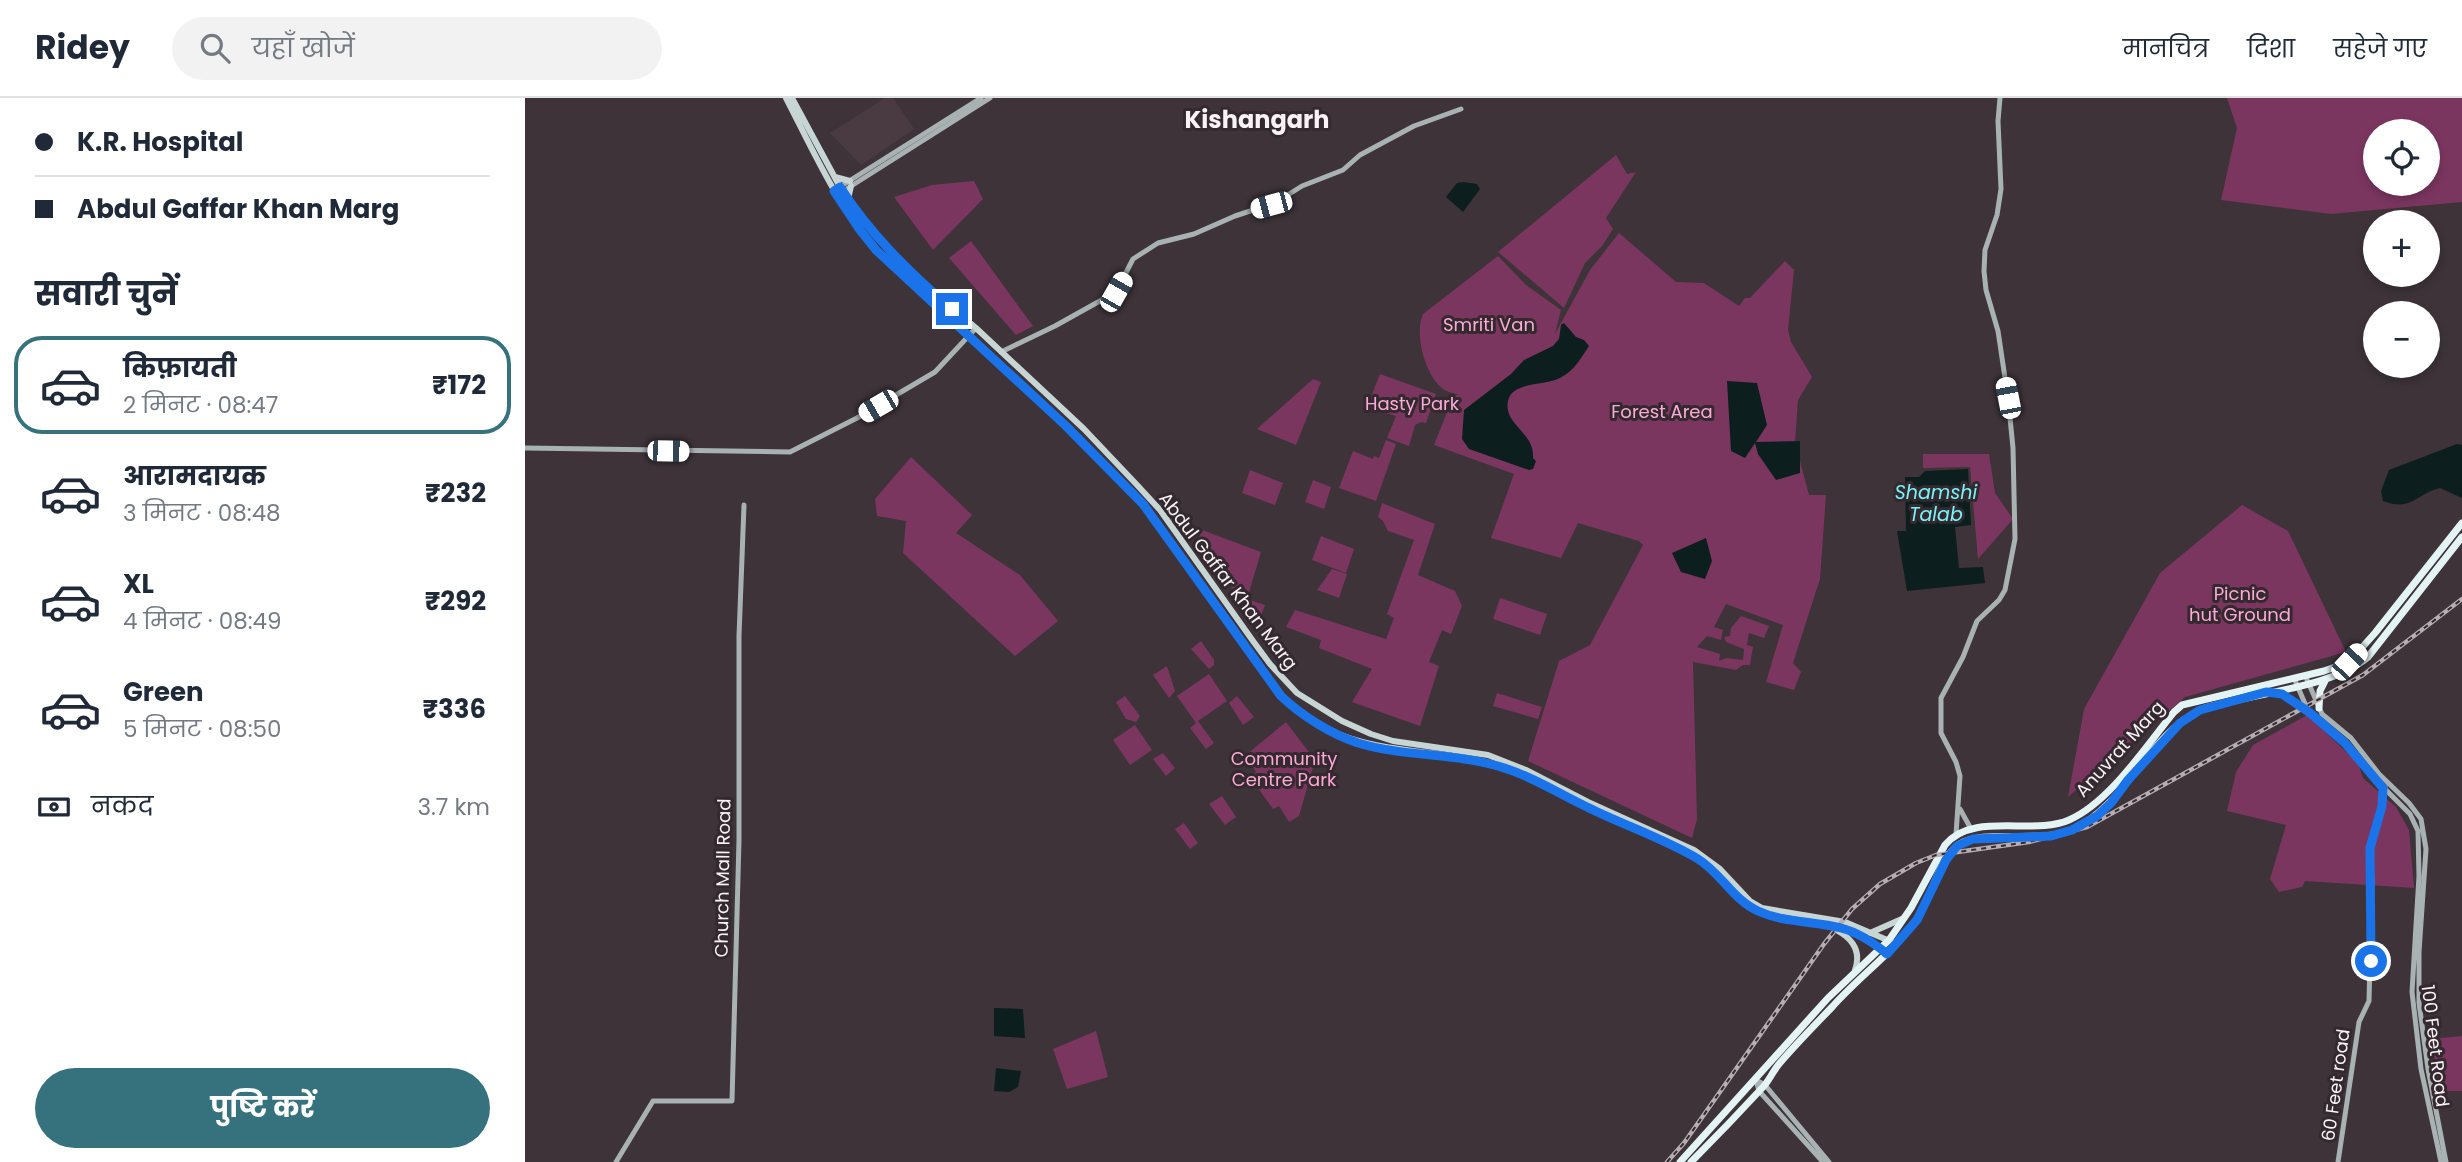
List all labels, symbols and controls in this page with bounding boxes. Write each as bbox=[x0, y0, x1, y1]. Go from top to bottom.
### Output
search box bbox=[172, 17, 662, 80]
text: Ridey bbox=[35, 24, 130, 71]
icon: search bbox=[196, 29, 234, 67]
text: यहाँ खोजें bbox=[252, 30, 355, 66]
text: मानचित्र bbox=[2123, 32, 2209, 65]
text: दिशा bbox=[2247, 32, 2295, 65]
text: सहेजे गए bbox=[2333, 32, 2427, 65]
district label: Kishangarh bbox=[1185, 103, 1329, 136]
map controls bbox=[2363, 119, 2440, 378]
button: locate bbox=[2363, 119, 2440, 196]
text: K.R. Hospital bbox=[77, 124, 244, 160]
car bbox=[1248, 189, 1295, 221]
text: Abdul Gaffar Khan Marg bbox=[77, 191, 399, 227]
button: + bbox=[2363, 210, 2440, 287]
car bbox=[1097, 269, 1136, 315]
text: सवारी चुनें bbox=[35, 271, 177, 316]
route end bbox=[936, 293, 968, 325]
button: − bbox=[2363, 301, 2440, 378]
park label: Smriti Van bbox=[1443, 312, 1535, 337]
text: किफ़ायती bbox=[123, 350, 237, 386]
icon: car bbox=[39, 354, 102, 417]
text: ₹172 bbox=[432, 367, 486, 403]
car bbox=[1994, 375, 2023, 421]
car bbox=[855, 386, 902, 426]
text: 2 मिनट · 08:47 bbox=[123, 389, 278, 421]
park label: Hasty Park bbox=[1365, 391, 1460, 416]
park label: Forest Area bbox=[1611, 399, 1713, 424]
car bbox=[647, 440, 690, 462]
text: आरामदायक bbox=[123, 458, 266, 494]
icon: car bbox=[39, 462, 102, 525]
text: ₹232 bbox=[425, 475, 486, 511]
water label: Shamshi Talab bbox=[1895, 479, 1978, 528]
street label: Abdul Gaffar Khan Marg bbox=[1153, 487, 1303, 675]
text: 3 मिनट · 08:48 bbox=[123, 497, 281, 529]
text: XL bbox=[123, 566, 154, 602]
icon: car bbox=[39, 570, 102, 633]
park label: Picnic hut Ground bbox=[2189, 581, 2291, 627]
text: ₹292 bbox=[425, 583, 486, 619]
text: 4 मिनट · 08:49 bbox=[123, 605, 282, 637]
car bbox=[2327, 639, 2372, 685]
text: Green bbox=[123, 674, 204, 710]
icon: car bbox=[39, 678, 102, 741]
text: ₹336 bbox=[422, 691, 486, 727]
street label: Anuvrat Marg bbox=[2070, 695, 2170, 802]
text: 5 मिनट · 08:50 bbox=[123, 713, 281, 745]
park label: Community Centre Park bbox=[1231, 746, 1337, 792]
icon: cash bbox=[35, 788, 73, 826]
text: नकद bbox=[91, 788, 153, 824]
text: 3.7 km bbox=[417, 791, 490, 823]
street label: Church Mall Road bbox=[709, 798, 736, 958]
route start bbox=[2355, 945, 2387, 977]
street label: 100 Feet Road bbox=[2416, 984, 2455, 1108]
street label: 60 Feet road bbox=[2315, 1027, 2356, 1143]
button: पुष्टि करें bbox=[35, 1068, 490, 1148]

